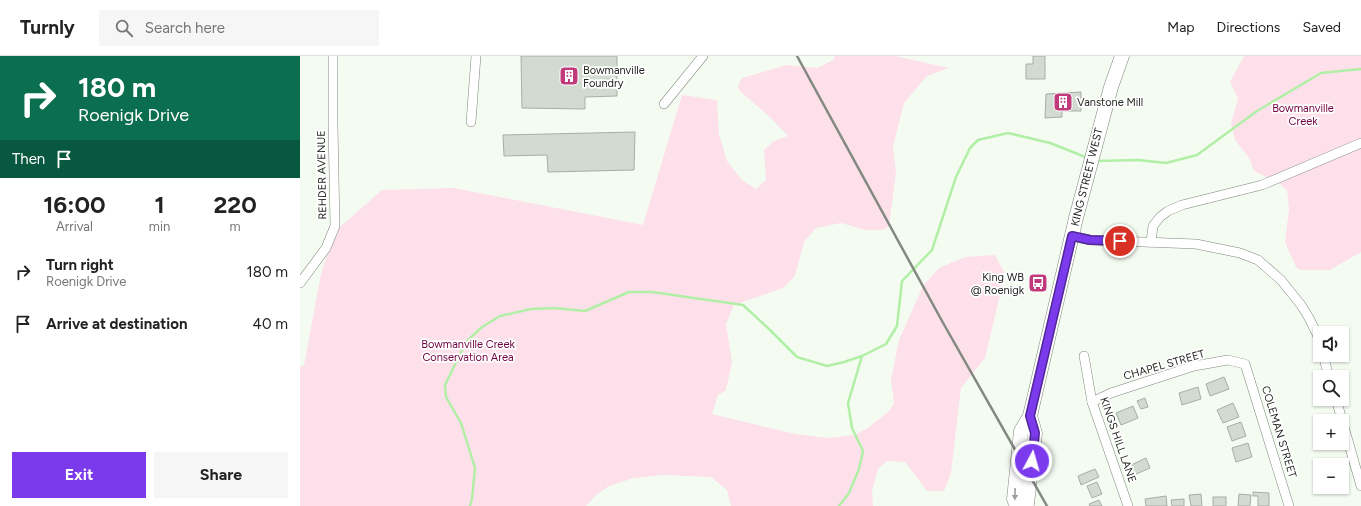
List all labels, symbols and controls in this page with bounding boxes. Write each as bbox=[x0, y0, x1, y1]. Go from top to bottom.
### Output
search box bbox=[99, 10, 379, 46]
text: Turnly bbox=[20, 16, 75, 39]
icon: search bbox=[113, 17, 135, 39]
text: Search here bbox=[145, 19, 225, 37]
text: Map bbox=[1167, 19, 1195, 36]
text: Directions bbox=[1217, 19, 1280, 36]
text: Saved bbox=[1302, 19, 1341, 36]
place label: Bowmanville Foundry bbox=[583, 64, 645, 90]
building icon: Bowmanville Foundry bbox=[558, 65, 580, 87]
text: 180 m bbox=[78, 70, 156, 104]
icon: right bbox=[12, 72, 64, 124]
building icon: Vanstone Mill bbox=[1052, 91, 1074, 113]
place label: Vanstone Mill bbox=[1077, 96, 1143, 109]
park label: Bowmanville Creek bbox=[1272, 102, 1334, 128]
text: Roenigk Drive bbox=[78, 104, 189, 126]
street label: KING STREET WEST bbox=[1069, 127, 1105, 227]
street label: REHDER AVENUE bbox=[315, 130, 329, 220]
icon: arrive bbox=[53, 148, 75, 170]
text: Then bbox=[12, 150, 45, 168]
text: 16:00 bbox=[43, 190, 106, 219]
text: 1 bbox=[154, 190, 165, 219]
text: 220 bbox=[213, 190, 257, 219]
text: Arrival bbox=[56, 219, 93, 234]
text: min bbox=[149, 219, 170, 234]
text: m bbox=[230, 219, 241, 234]
pin bbox=[1103, 224, 1137, 258]
icon: arrive bbox=[1109, 230, 1131, 252]
text: Turn right bbox=[46, 256, 114, 274]
icon: right bbox=[12, 261, 34, 283]
text: 180 m bbox=[247, 263, 288, 281]
place label: King WB @ Roenigk bbox=[971, 271, 1025, 297]
bus stop icon: King WB @ Roenigk bbox=[1027, 272, 1049, 294]
text: Roenigk Drive bbox=[46, 274, 126, 289]
icon: arrive bbox=[12, 313, 34, 335]
text: Arrive at destination bbox=[46, 315, 187, 333]
text: 40 m bbox=[253, 315, 288, 333]
map controls bbox=[1313, 326, 1349, 494]
button: sound bbox=[1313, 326, 1349, 362]
park label: Bowmanville Creek Conservation Area bbox=[421, 338, 515, 364]
street label: CHAPEL STREET bbox=[1122, 347, 1206, 383]
button: search bbox=[1313, 370, 1349, 406]
street label: COLEMAN STREET bbox=[1259, 384, 1299, 480]
street label: KINGS HILL LANE bbox=[1097, 396, 1139, 484]
button: + bbox=[1313, 414, 1349, 450]
position arrow bbox=[1011, 440, 1053, 482]
button: Exit bbox=[12, 452, 146, 498]
button: Share bbox=[154, 452, 288, 498]
button: − bbox=[1313, 458, 1349, 494]
one-way arrow bbox=[1012, 488, 1018, 501]

